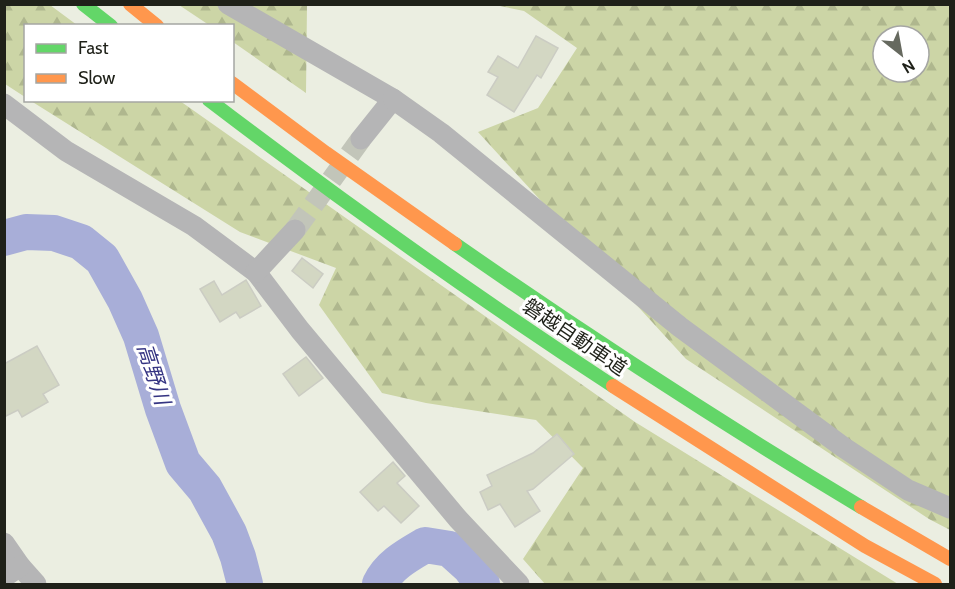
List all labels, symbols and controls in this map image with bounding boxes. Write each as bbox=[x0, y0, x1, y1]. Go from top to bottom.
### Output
legend bbox=[24, 24, 234, 102]
north arrow bbox=[871, 24, 931, 84]
text: Fast bbox=[78, 37, 109, 59]
text: N bbox=[899, 55, 918, 77]
text: Slow bbox=[78, 67, 115, 89]
street label: 磐越自動車道 bbox=[519, 293, 631, 381]
water label: 高野川 bbox=[132, 340, 176, 410]

